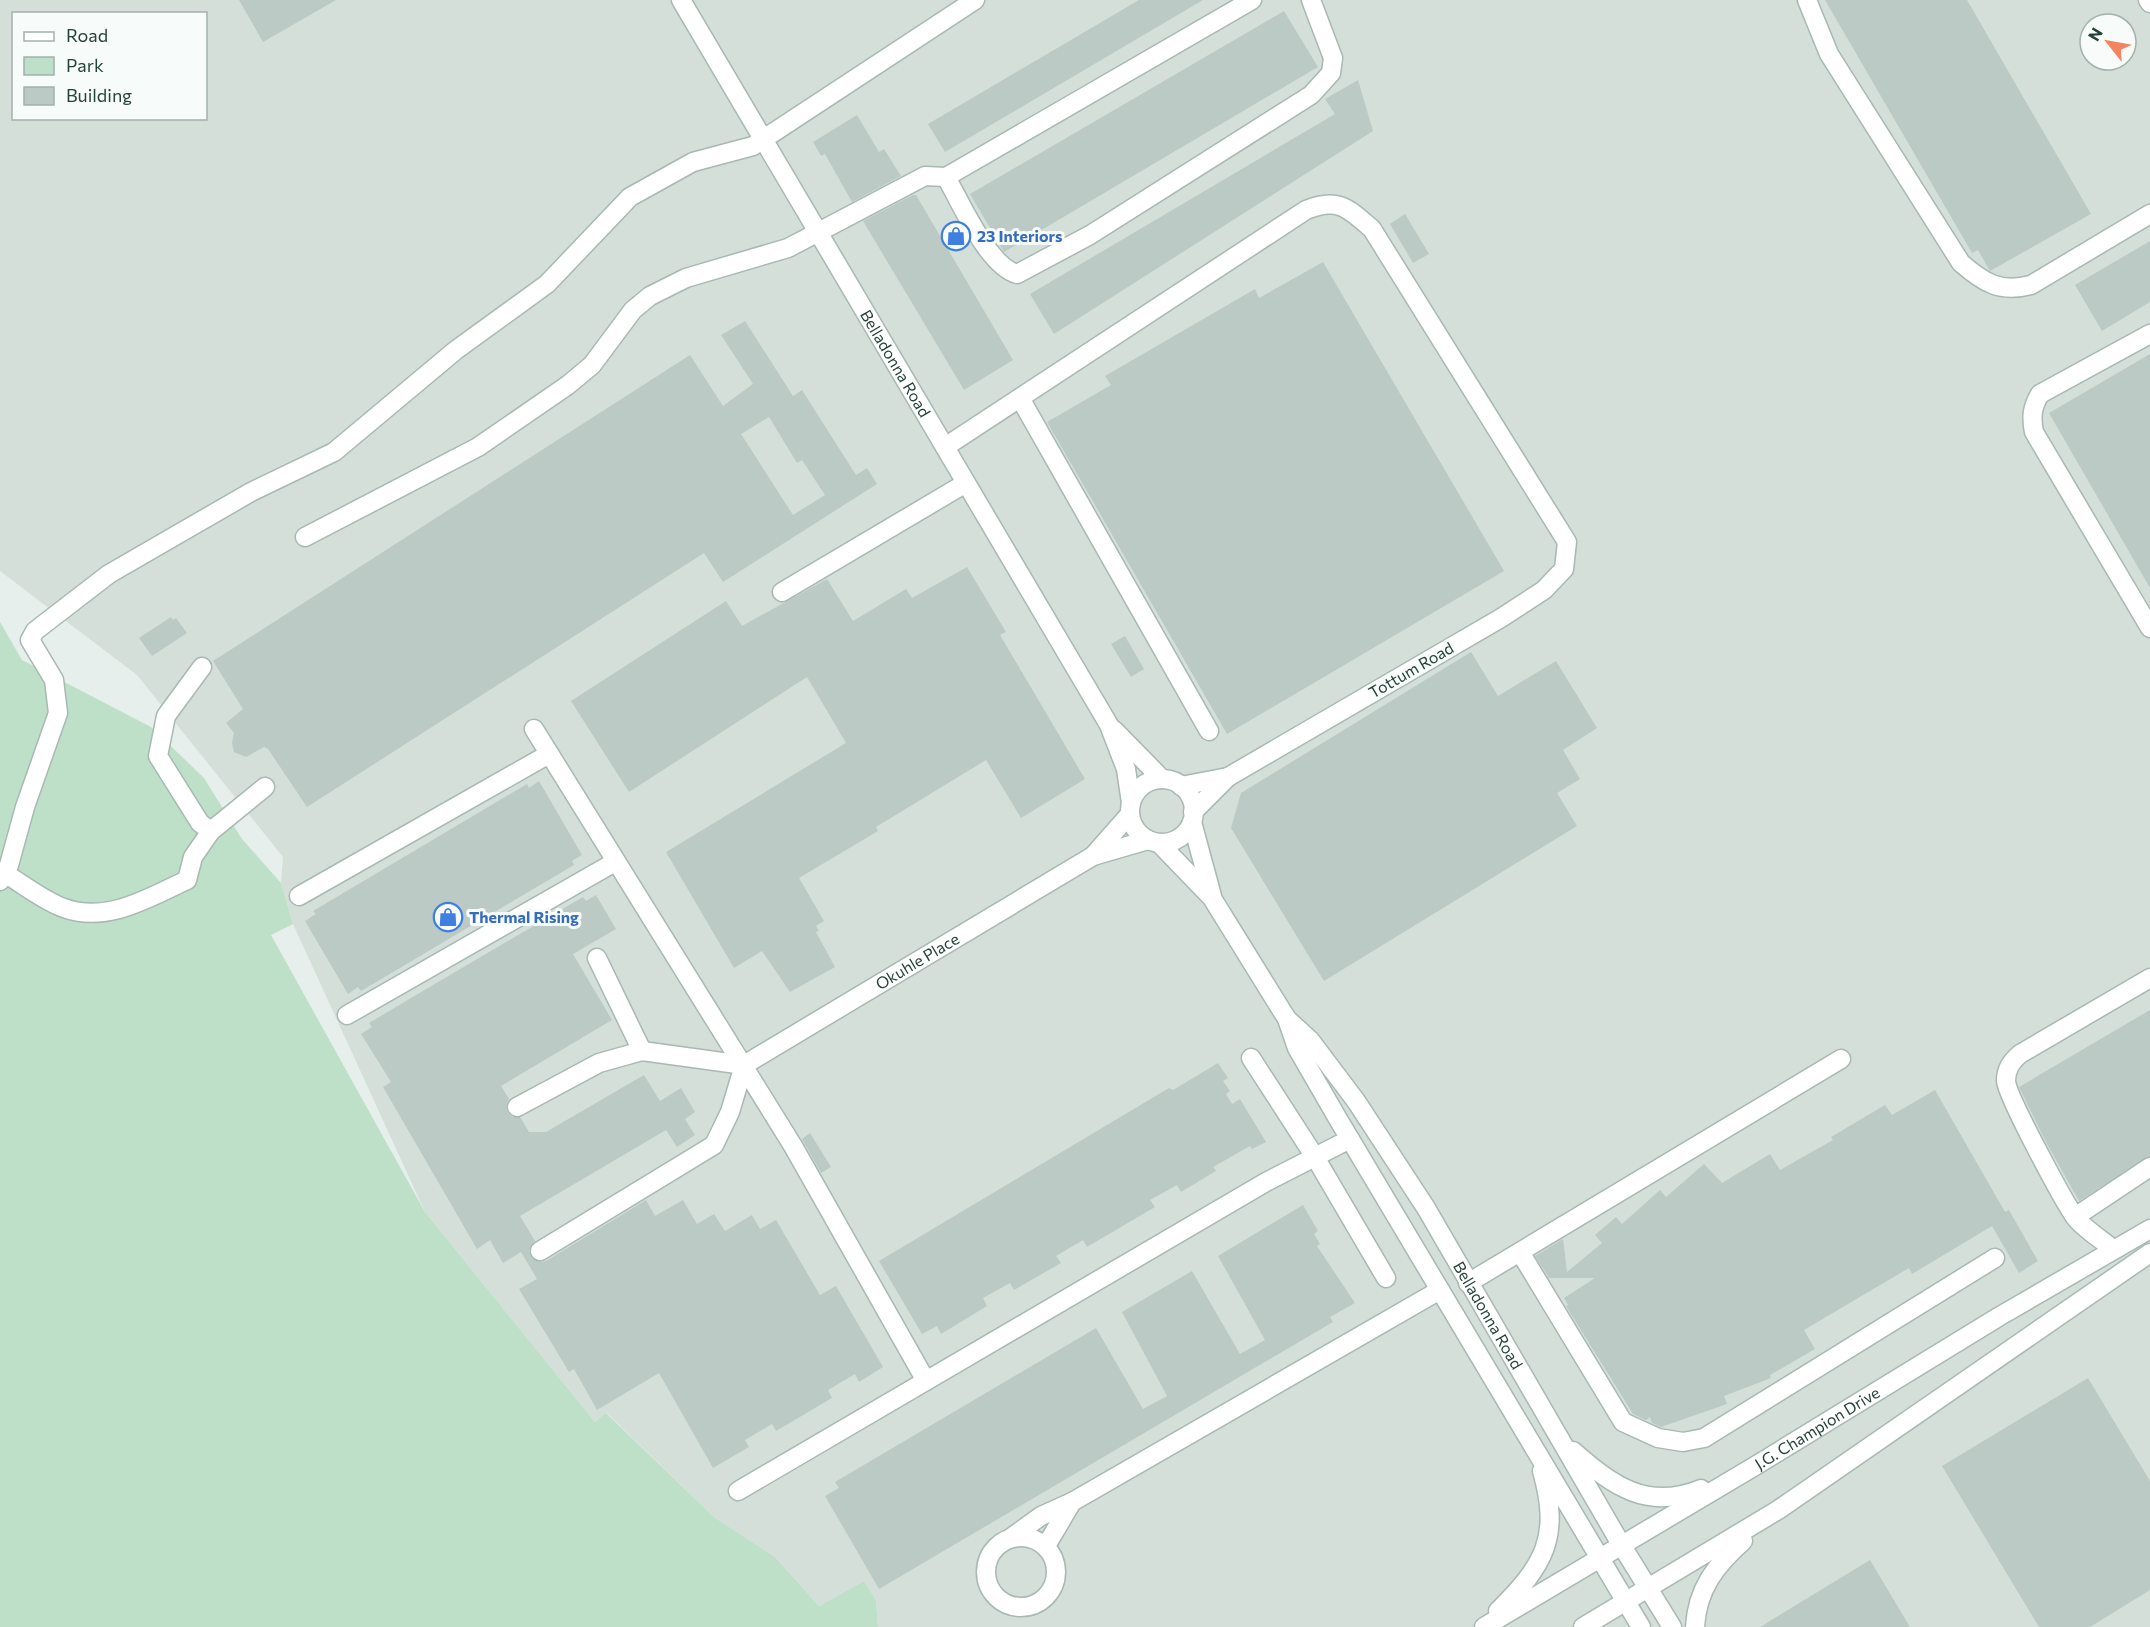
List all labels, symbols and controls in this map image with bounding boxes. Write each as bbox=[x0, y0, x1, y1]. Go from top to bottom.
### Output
legend bbox=[12, 12, 207, 120]
north arrow bbox=[2078, 12, 2138, 72]
text: Road bbox=[66, 24, 108, 46]
text: N bbox=[2083, 24, 2106, 44]
text: Park bbox=[66, 54, 104, 76]
text: Building bbox=[66, 84, 132, 106]
shop icon: 23 Interiors bbox=[940, 220, 972, 252]
place label: 23 Interiors bbox=[977, 226, 1062, 245]
street label: Belladonna Road bbox=[857, 306, 935, 420]
street label: Tottum Road bbox=[1365, 638, 1457, 702]
shop icon: Thermal Rising bbox=[432, 901, 464, 933]
place label: Thermal Rising bbox=[469, 907, 579, 926]
street label: Okuhle Place bbox=[872, 928, 962, 993]
street label: Belladonna Road bbox=[1450, 1258, 1527, 1372]
street label: J.G. Champion Drive bbox=[1751, 1382, 1883, 1473]

